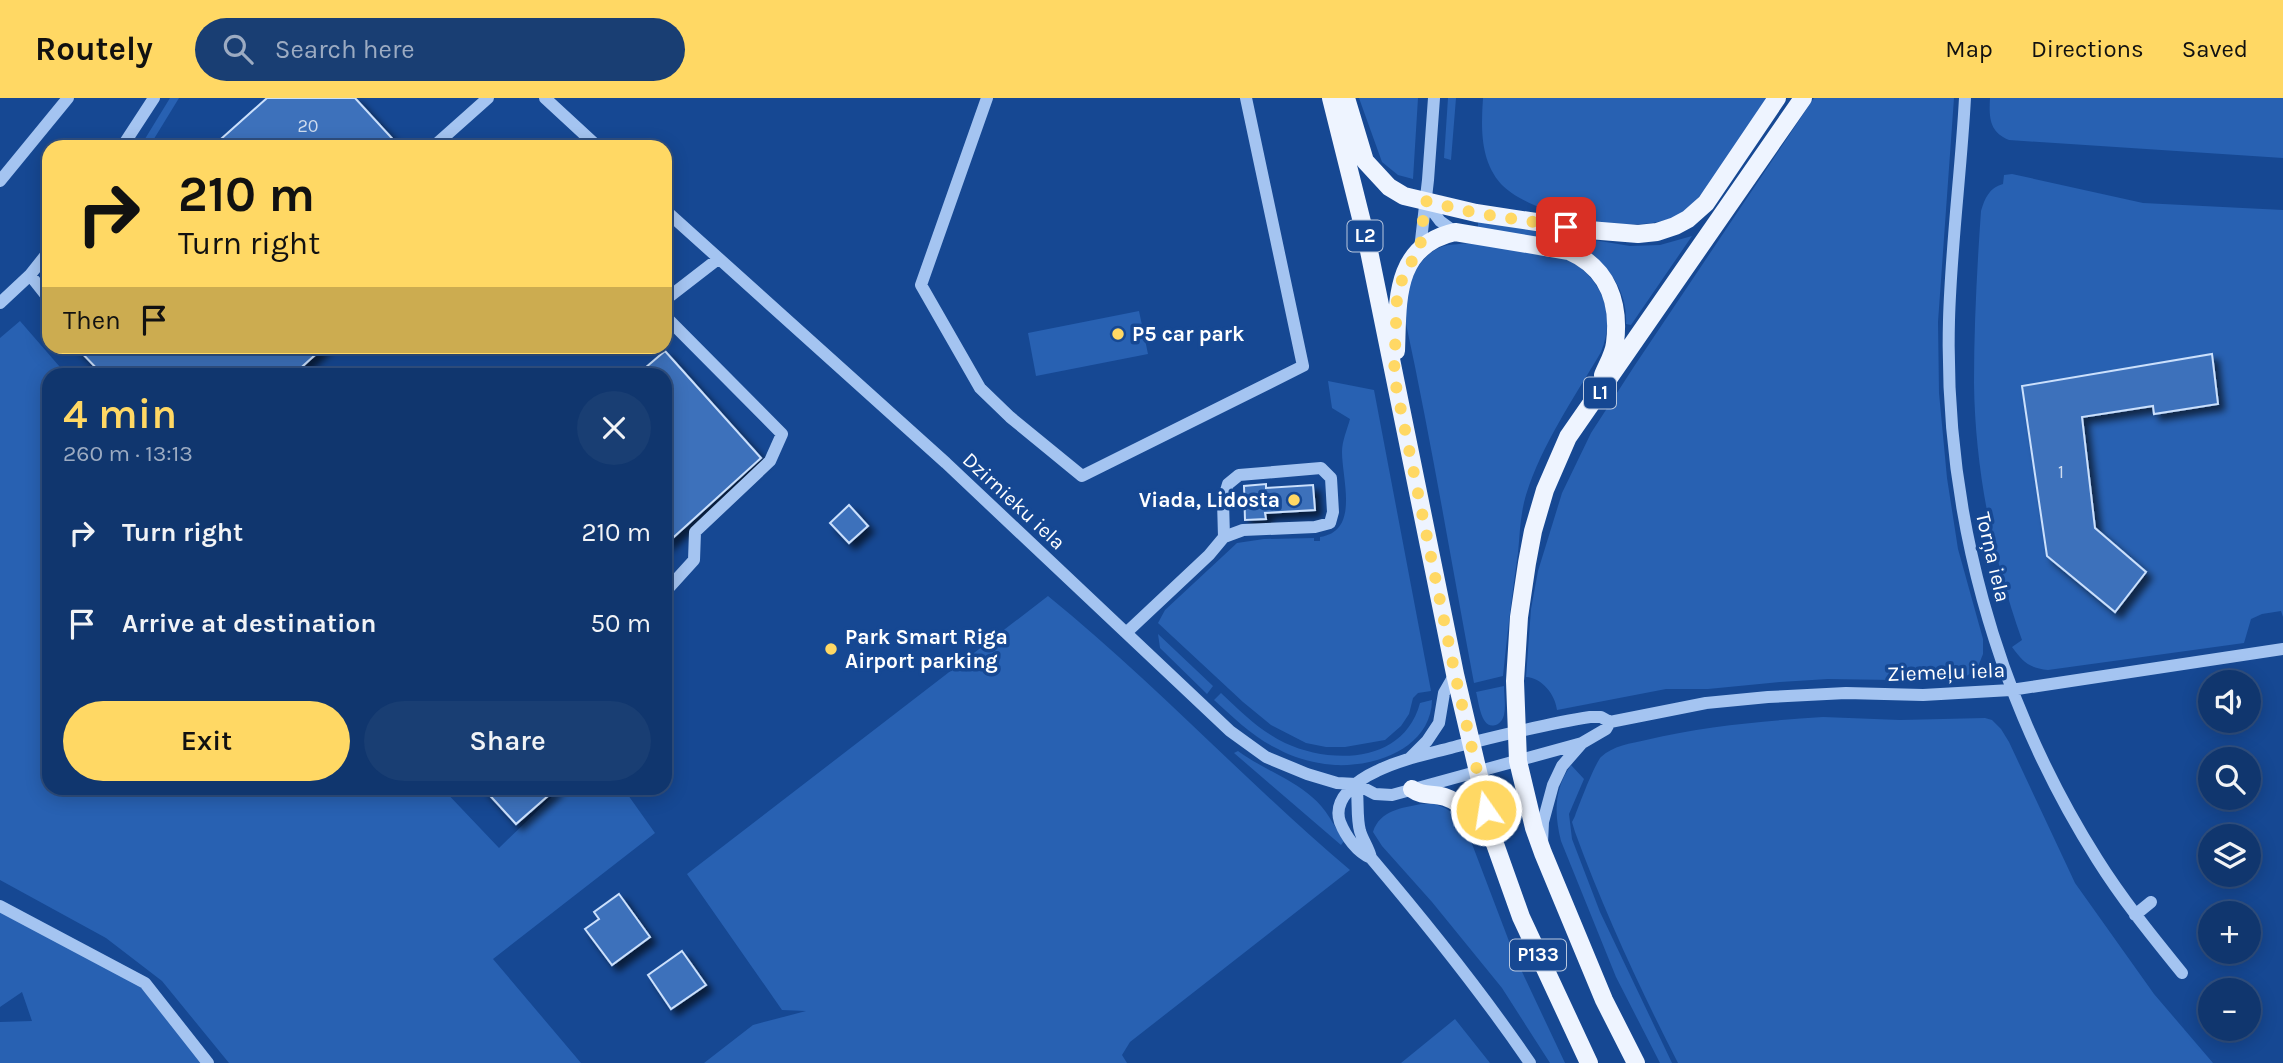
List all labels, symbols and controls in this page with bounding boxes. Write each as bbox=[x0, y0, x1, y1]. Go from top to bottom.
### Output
search box bbox=[195, 18, 685, 81]
text: Routely bbox=[35, 30, 153, 68]
icon: search bbox=[219, 30, 257, 68]
text: Search here bbox=[275, 34, 415, 65]
text: Map bbox=[1945, 35, 1993, 63]
text: Directions bbox=[2031, 35, 2144, 63]
text: Saved bbox=[2182, 35, 2248, 63]
house number: 20 bbox=[297, 115, 319, 137]
text: 210 m bbox=[178, 166, 315, 223]
icon: right bbox=[63, 168, 154, 259]
pin bbox=[1536, 197, 1596, 257]
icon: arrive bbox=[1547, 208, 1585, 246]
road number: L2 bbox=[1348, 220, 1382, 252]
text: Turn right bbox=[178, 225, 320, 262]
icon: arrive bbox=[135, 301, 173, 339]
text: Then bbox=[63, 305, 121, 336]
place label: P5 car park bbox=[1132, 322, 1245, 346]
marker: P5 car park bbox=[1110, 326, 1126, 342]
road number: L1 bbox=[1584, 378, 1616, 408]
text: 4 min bbox=[63, 389, 177, 439]
button: close bbox=[577, 391, 651, 465]
text: 260 m · 13:13 bbox=[63, 440, 193, 467]
street label: Dzirnieku iela bbox=[958, 447, 1070, 555]
house number: 1 bbox=[2058, 461, 2064, 483]
place label: Viada, Lidosta bbox=[1139, 488, 1280, 512]
marker: Viada, Lidosta bbox=[1286, 492, 1302, 508]
street label: Torņa iela bbox=[1971, 510, 2015, 604]
icon: right bbox=[63, 514, 101, 552]
text: Turn right bbox=[122, 517, 243, 548]
text: 210 m bbox=[581, 517, 651, 548]
icon: arrive bbox=[63, 605, 101, 643]
text: Arrive at destination bbox=[122, 608, 376, 639]
text: 50 m bbox=[590, 608, 651, 639]
place label: Park Smart Riga Airport parking bbox=[845, 625, 1008, 673]
marker: Park Smart Riga Airport parking bbox=[823, 641, 839, 657]
street label: Ziemeļu iela bbox=[1887, 658, 2005, 686]
map controls bbox=[2198, 670, 2261, 1041]
button: sound bbox=[2198, 670, 2261, 733]
button: Exit bbox=[63, 701, 350, 781]
button: Share bbox=[364, 701, 651, 781]
button: search bbox=[2198, 747, 2261, 810]
position arrow bbox=[1449, 773, 1523, 847]
button: layers bbox=[2198, 824, 2261, 887]
button: + bbox=[2198, 901, 2261, 964]
road number: P133 bbox=[1510, 940, 1566, 970]
button: − bbox=[2198, 978, 2261, 1041]

